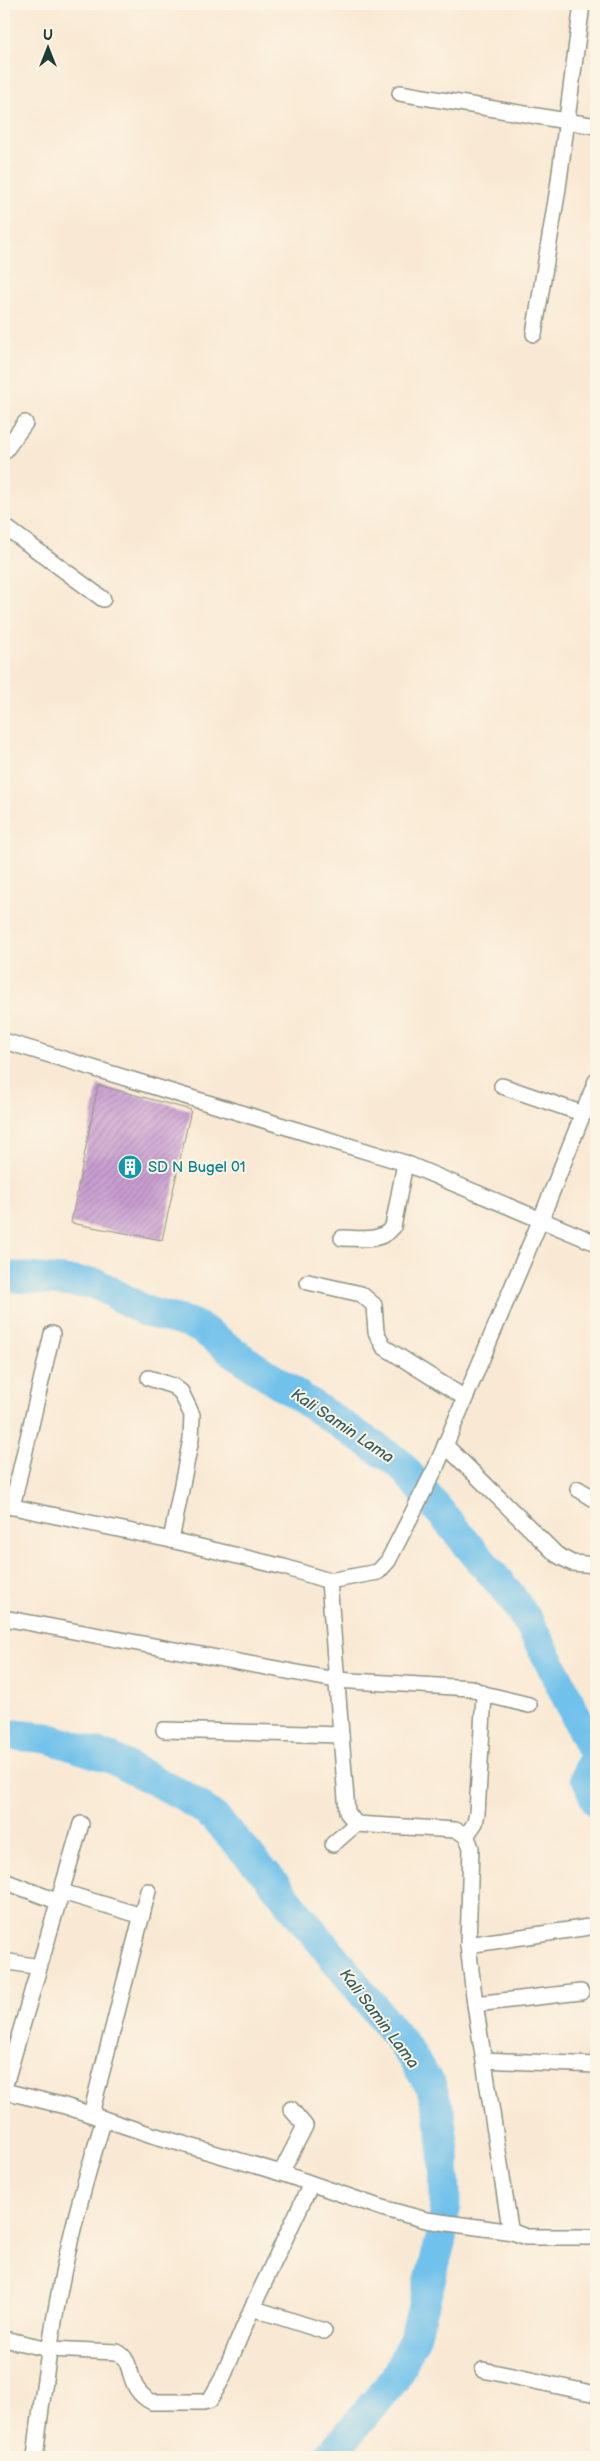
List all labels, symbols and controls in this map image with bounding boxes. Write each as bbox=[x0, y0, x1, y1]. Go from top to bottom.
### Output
north arrow bbox=[22, 22, 72, 72]
text: U bbox=[43, 27, 53, 44]
building icon: SD N Bugel 01 bbox=[117, 1154, 143, 1180]
place label: SD N Bugel 01 bbox=[148, 1158, 246, 1177]
water label: Kali Samin Lama bbox=[287, 1385, 397, 1468]
water label: Kali Samin Lama bbox=[335, 1965, 422, 2072]

